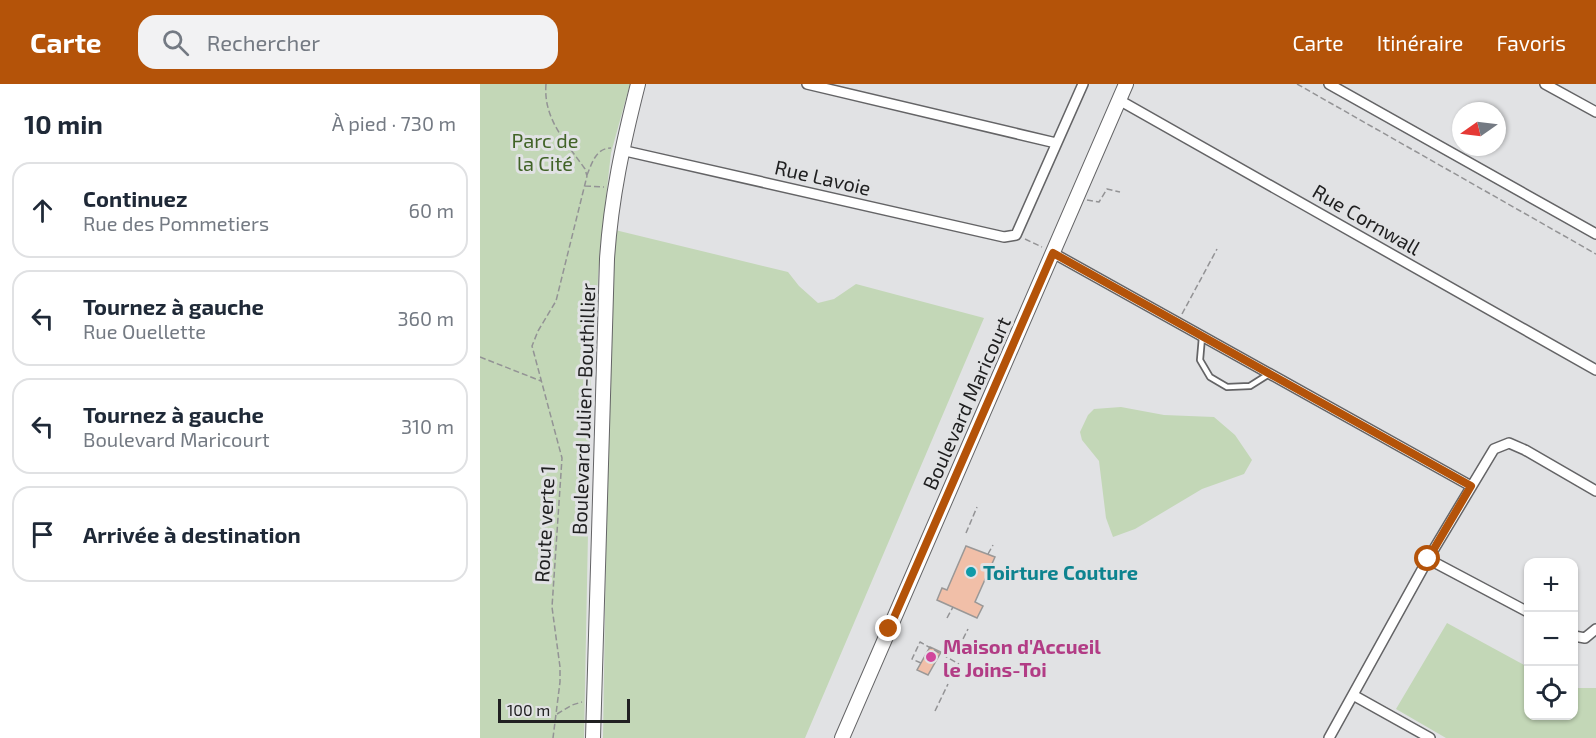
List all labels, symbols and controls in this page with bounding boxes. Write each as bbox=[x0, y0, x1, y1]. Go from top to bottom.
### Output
search box bbox=[138, 15, 558, 69]
text: Carte bbox=[30, 25, 102, 59]
icon: search bbox=[159, 26, 192, 59]
text: Rechercher bbox=[207, 29, 320, 55]
text: Carte bbox=[1292, 30, 1344, 55]
text: Itinéraire bbox=[1377, 30, 1463, 55]
text: Favoris bbox=[1496, 30, 1566, 55]
north arrow bbox=[1452, 102, 1506, 156]
text: 10 min bbox=[24, 108, 103, 139]
text: À pied · 730 m bbox=[332, 111, 456, 135]
park label: Parc de la Cité bbox=[512, 128, 578, 175]
street label: Rue Lavoie bbox=[773, 154, 873, 200]
street label: Rue Cornwall bbox=[1309, 178, 1425, 260]
text: Continuez bbox=[83, 185, 187, 211]
icon: ahead bbox=[26, 194, 59, 227]
text: 60 m bbox=[409, 198, 454, 222]
text: Rue des Pommetiers bbox=[83, 211, 269, 235]
street label: Boulevard Julien-Bouthillier bbox=[567, 283, 599, 535]
text: Tournez à gauche bbox=[83, 293, 264, 319]
icon: left bbox=[26, 302, 59, 335]
text: 360 m bbox=[397, 306, 454, 330]
street label: Boulevard Maricourt bbox=[917, 313, 1015, 493]
text: Rue Ouellette bbox=[83, 319, 206, 343]
text: Tournez à gauche bbox=[83, 401, 264, 427]
icon: left bbox=[26, 410, 59, 443]
text: 310 m bbox=[401, 414, 454, 438]
text: Boulevard Maricourt bbox=[83, 427, 270, 451]
street label: Route verte 1 bbox=[529, 465, 559, 583]
icon: arrive bbox=[26, 518, 59, 551]
text: Arrivée à destination bbox=[83, 521, 301, 547]
route start bbox=[1414, 545, 1440, 571]
map controls bbox=[1524, 558, 1578, 720]
button: + bbox=[1524, 558, 1578, 612]
place label: Toirture Couture bbox=[983, 560, 1138, 584]
marker: Toirture Couture bbox=[964, 565, 978, 579]
button: − bbox=[1524, 612, 1578, 666]
route end bbox=[875, 615, 901, 641]
place label: Maison d'Accueil le Joins-Toi bbox=[943, 634, 1101, 681]
marker: Maison d'Accueil le Joins-Toi bbox=[924, 650, 938, 664]
button: locate bbox=[1524, 666, 1578, 720]
scale bar bbox=[498, 696, 630, 724]
text: 100 m bbox=[507, 700, 550, 719]

